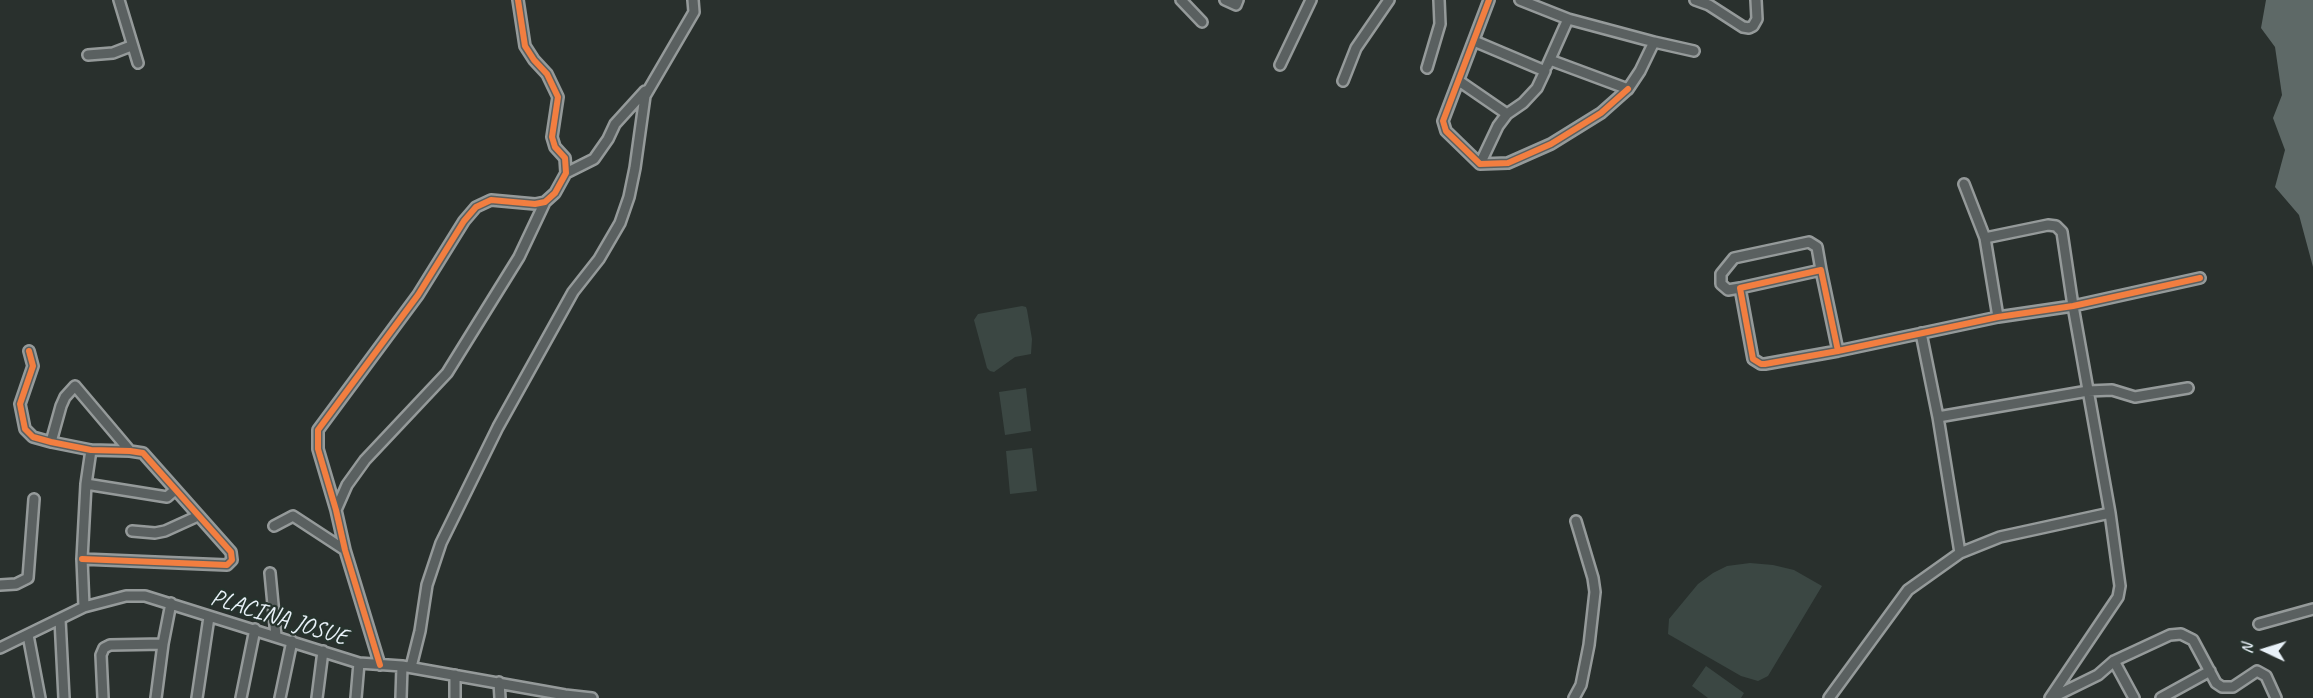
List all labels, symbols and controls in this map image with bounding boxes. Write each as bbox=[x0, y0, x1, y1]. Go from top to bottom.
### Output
street label: PLACINA JOSUE bbox=[207, 584, 351, 652]
north arrow bbox=[2235, 620, 2295, 680]
text: N bbox=[2237, 643, 2257, 654]

